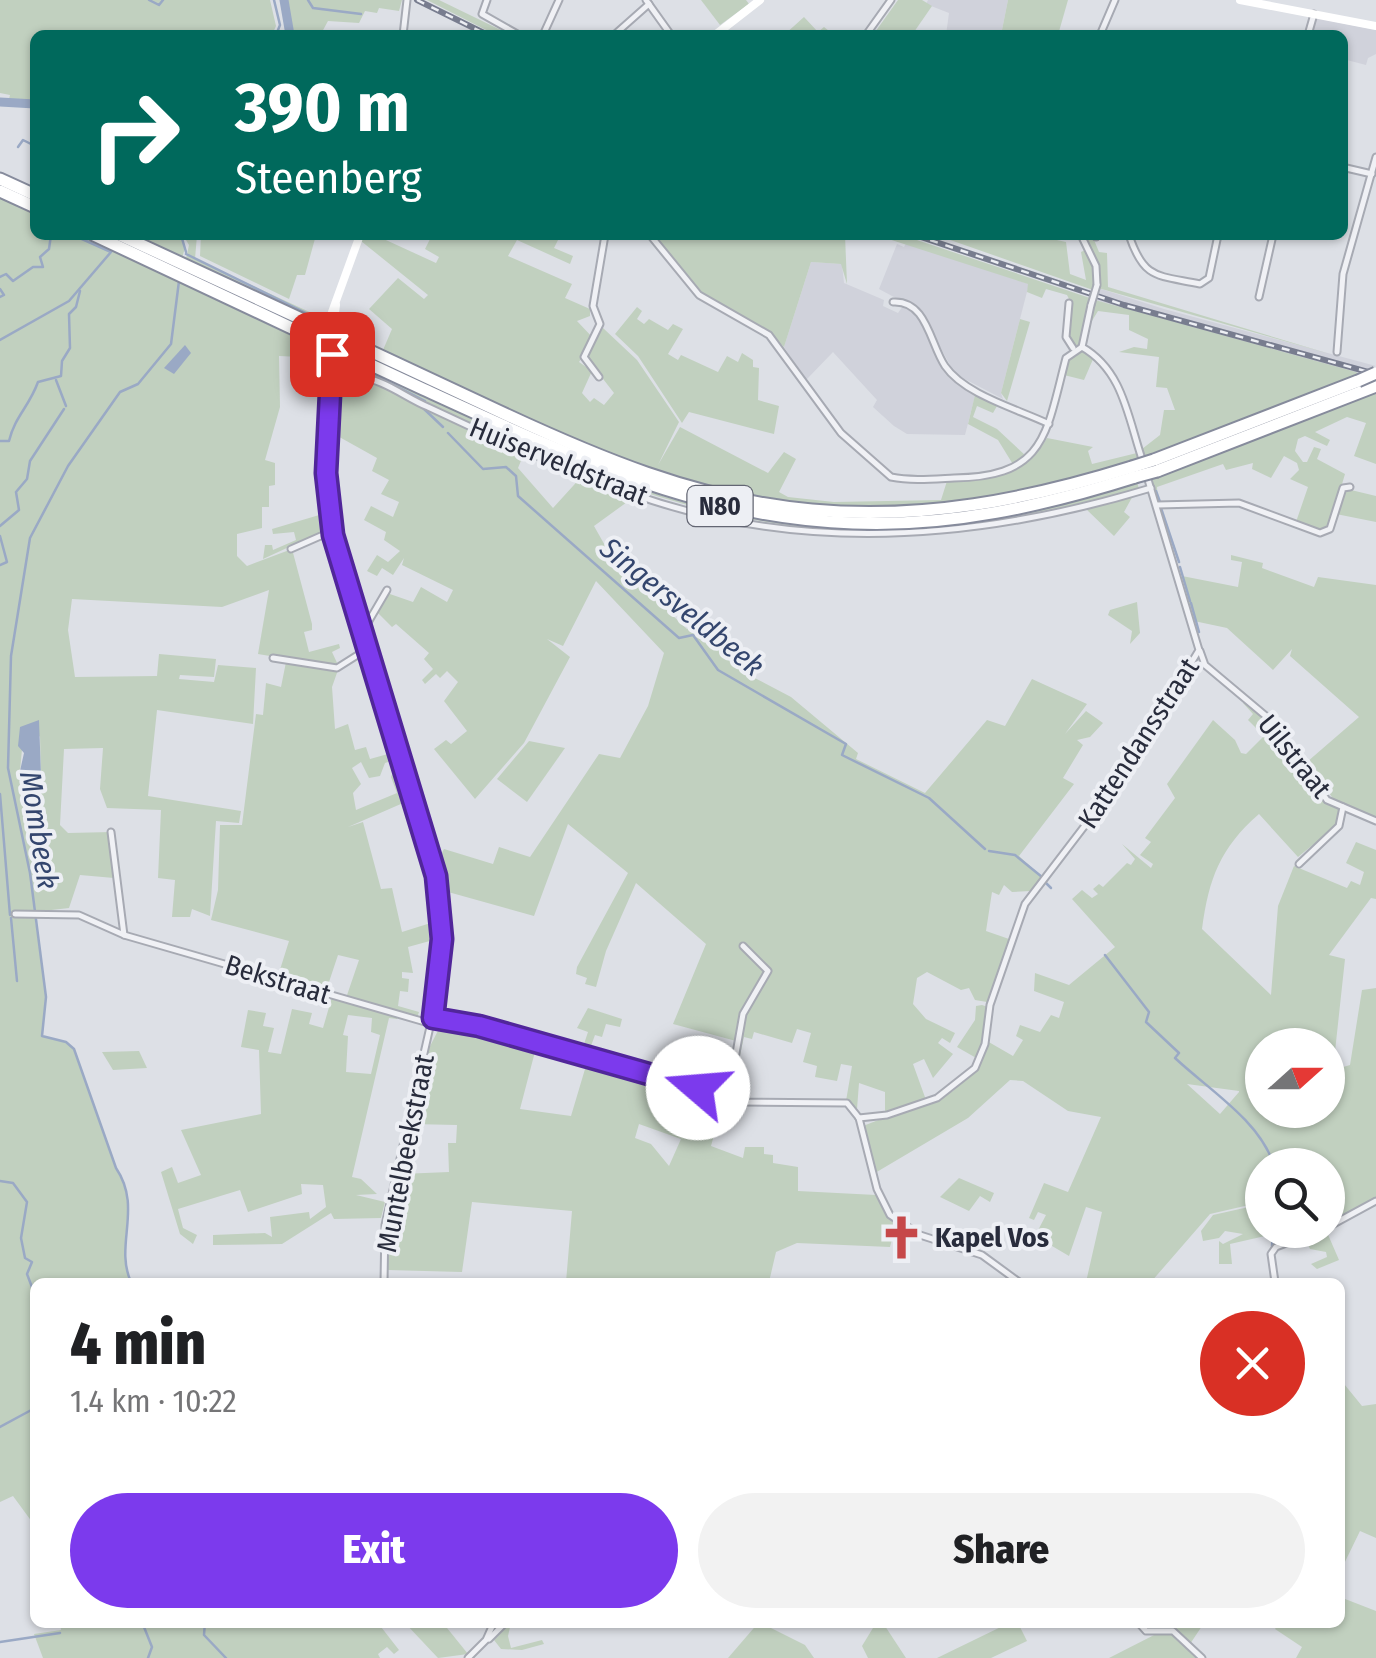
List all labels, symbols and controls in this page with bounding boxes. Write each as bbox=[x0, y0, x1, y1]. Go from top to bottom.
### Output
text: 390 m bbox=[235, 66, 410, 150]
icon: right bbox=[70, 70, 200, 200]
text: Steenberg bbox=[235, 151, 422, 205]
pin bbox=[290, 312, 375, 397]
icon: arrive bbox=[305, 327, 360, 382]
street label: Huiserveldstraat bbox=[465, 411, 653, 513]
road number: N80 bbox=[688, 486, 752, 526]
water label: Singersveldbeek bbox=[592, 529, 771, 684]
street label: Kattendansstraat bbox=[1071, 651, 1206, 835]
street label: Uilstraat bbox=[1251, 708, 1339, 805]
water label: Mombeek bbox=[12, 769, 66, 892]
street label: Bekstraat bbox=[221, 948, 335, 1011]
north arrow bbox=[1245, 1028, 1345, 1128]
map controls bbox=[1245, 1028, 1345, 1248]
position arrow bbox=[646, 1036, 750, 1140]
street label: Muntelbeekstraat bbox=[370, 1050, 441, 1255]
button: search bbox=[1245, 1148, 1345, 1248]
church icon: Kapel Vos bbox=[878, 1213, 926, 1261]
place label: Kapel Vos bbox=[935, 1221, 1049, 1254]
text: 4 min bbox=[70, 1308, 206, 1380]
button: close bbox=[1200, 1311, 1305, 1416]
text: 1.4 km · 10:22 bbox=[70, 1382, 237, 1420]
button: Exit bbox=[70, 1493, 678, 1608]
button: Share bbox=[698, 1493, 1305, 1608]

